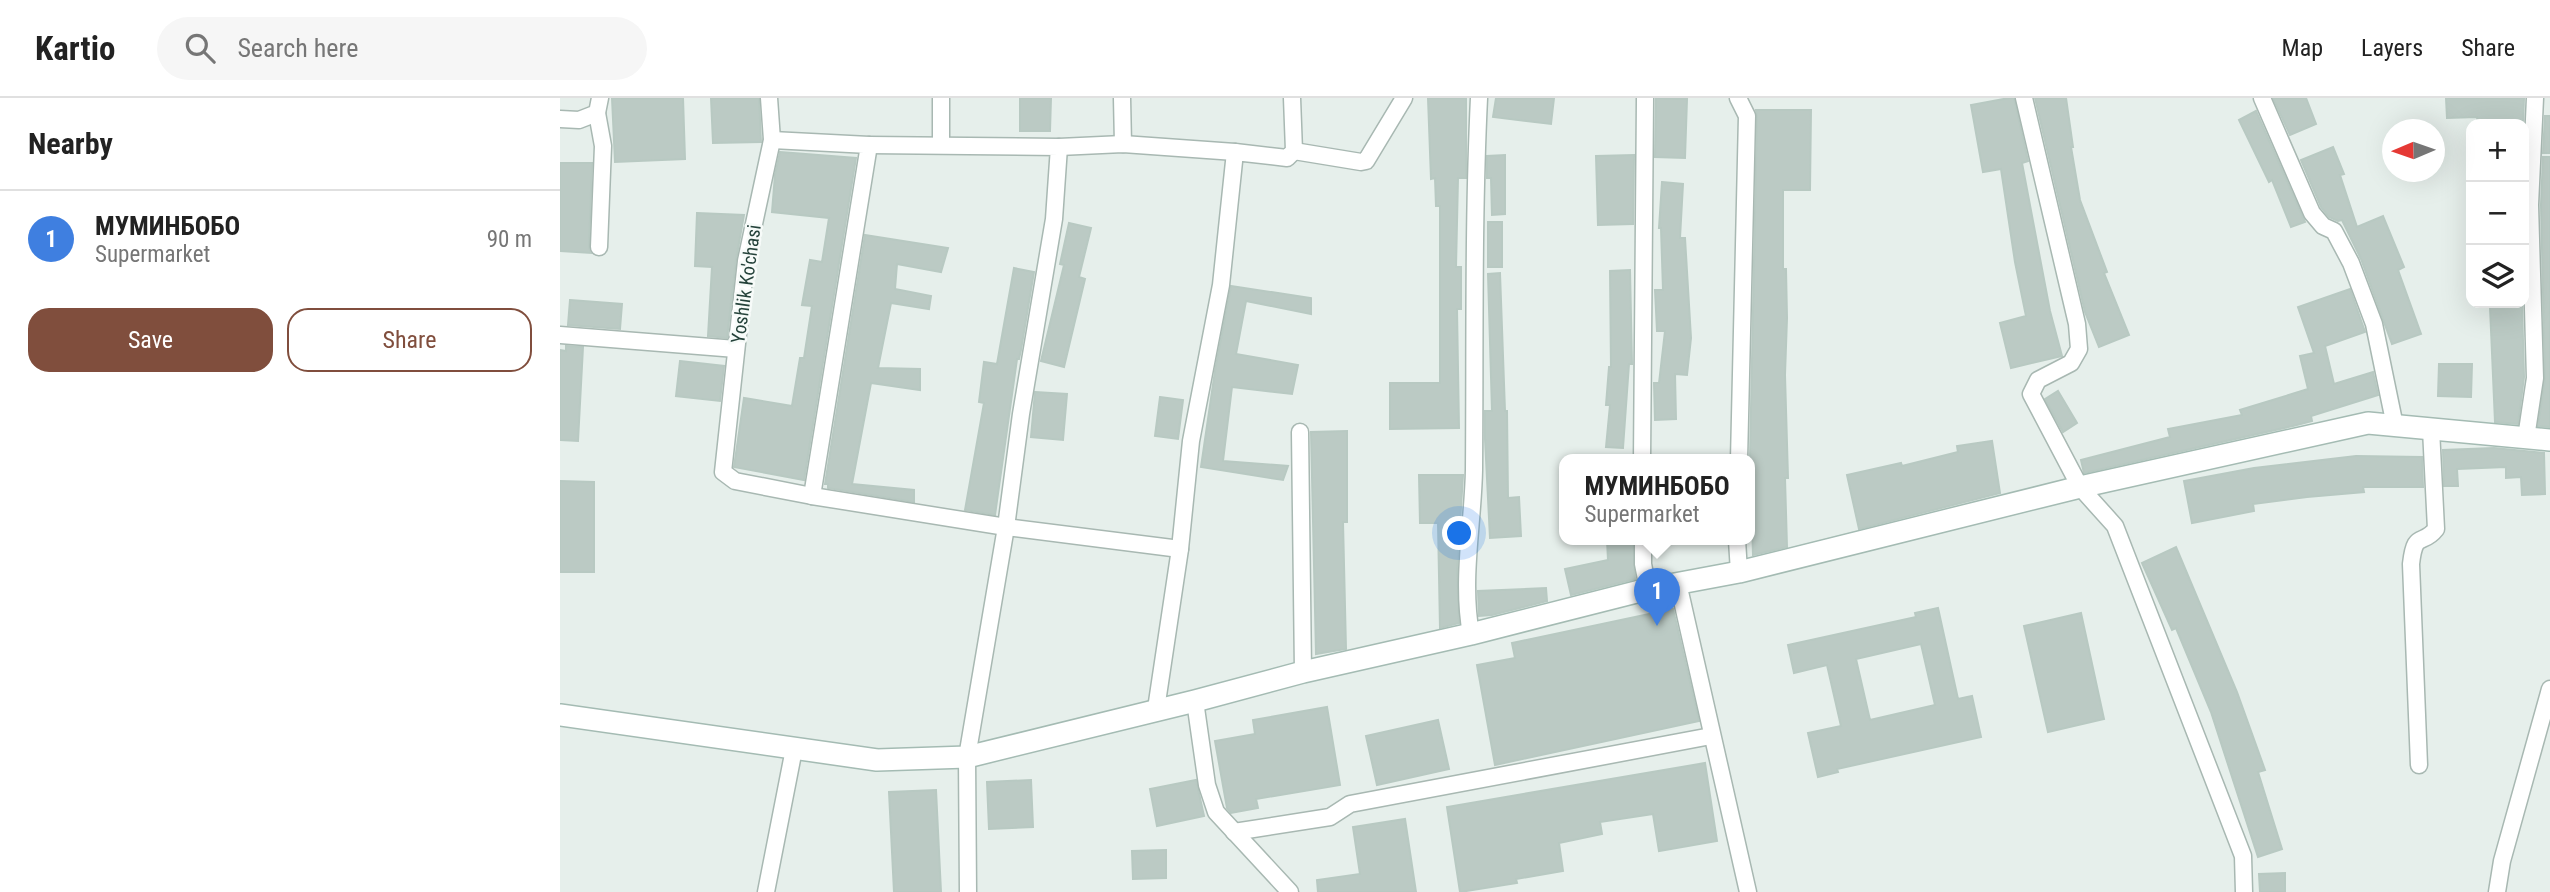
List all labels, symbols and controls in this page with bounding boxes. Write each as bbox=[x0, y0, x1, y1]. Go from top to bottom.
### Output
search box bbox=[157, 17, 647, 80]
text: Kartio bbox=[35, 29, 115, 68]
icon: search bbox=[181, 29, 219, 67]
text: Search here bbox=[237, 33, 358, 63]
text: Map bbox=[2282, 34, 2323, 62]
text: Layers bbox=[2361, 34, 2423, 62]
text: Share bbox=[2461, 34, 2515, 62]
north arrow bbox=[2382, 119, 2445, 182]
map controls bbox=[2466, 119, 2529, 308]
button: + bbox=[2466, 119, 2529, 182]
text: Nearby bbox=[28, 126, 113, 161]
button: − bbox=[2466, 182, 2529, 245]
text: МУМИНБОБО bbox=[95, 211, 240, 241]
street label: Yoshlik Ko'chasi bbox=[726, 223, 766, 345]
text: 1 bbox=[45, 226, 57, 253]
text: 90 m bbox=[487, 226, 532, 253]
text: Supermarket bbox=[95, 241, 210, 268]
button: layers bbox=[2466, 245, 2529, 308]
button: Save bbox=[28, 308, 273, 372]
button: Share bbox=[287, 308, 532, 372]
popup bbox=[1559, 454, 1755, 545]
text: МУМИНБОБО bbox=[1584, 471, 1730, 501]
text: Supermarket bbox=[1584, 501, 1700, 528]
your location bbox=[1442, 516, 1476, 550]
pin: 1 bbox=[1634, 568, 1680, 626]

